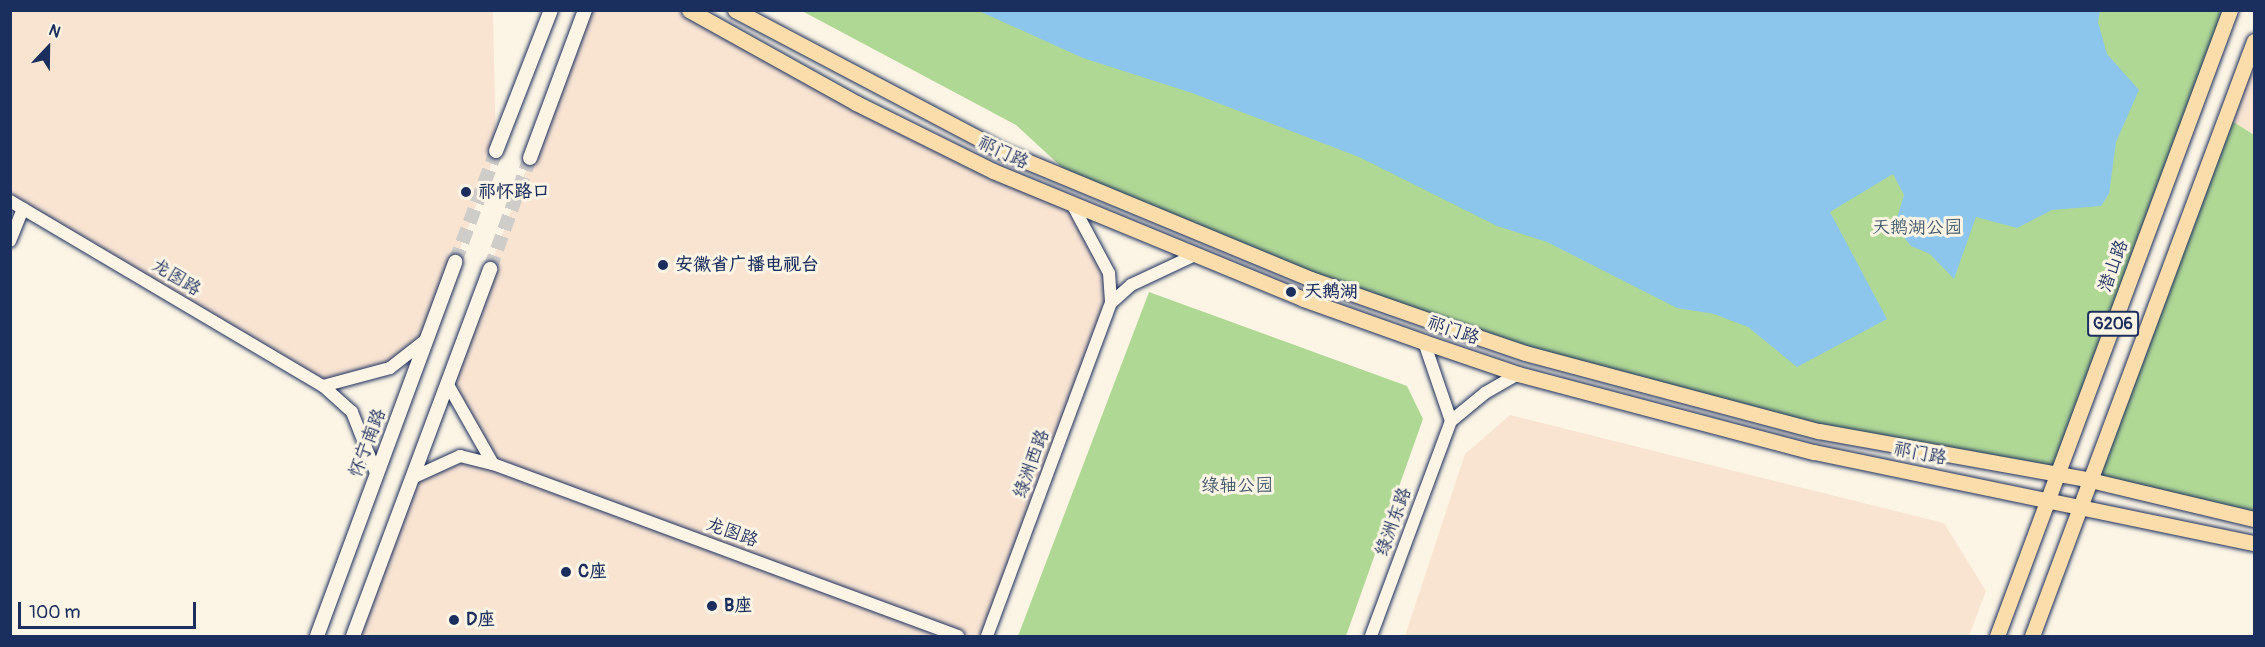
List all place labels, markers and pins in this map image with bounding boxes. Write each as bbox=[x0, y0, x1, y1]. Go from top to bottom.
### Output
place label: 祁怀路口 bbox=[478, 181, 550, 203]
marker: 祁怀路口 bbox=[459, 185, 473, 199]
place label: 安徽省广播电视台 bbox=[675, 254, 819, 276]
marker: 安徽省广播电视台 bbox=[656, 258, 670, 272]
place label: 天鹅湖 bbox=[1304, 281, 1358, 303]
marker: 天鹅湖 bbox=[1282, 283, 1300, 301]
place label: C座 bbox=[578, 561, 607, 583]
marker: C座 bbox=[559, 565, 573, 579]
place label: B座 bbox=[724, 595, 752, 617]
marker: B座 bbox=[705, 599, 719, 613]
place label: D座 bbox=[466, 609, 495, 631]
marker: D座 bbox=[447, 613, 461, 627]

